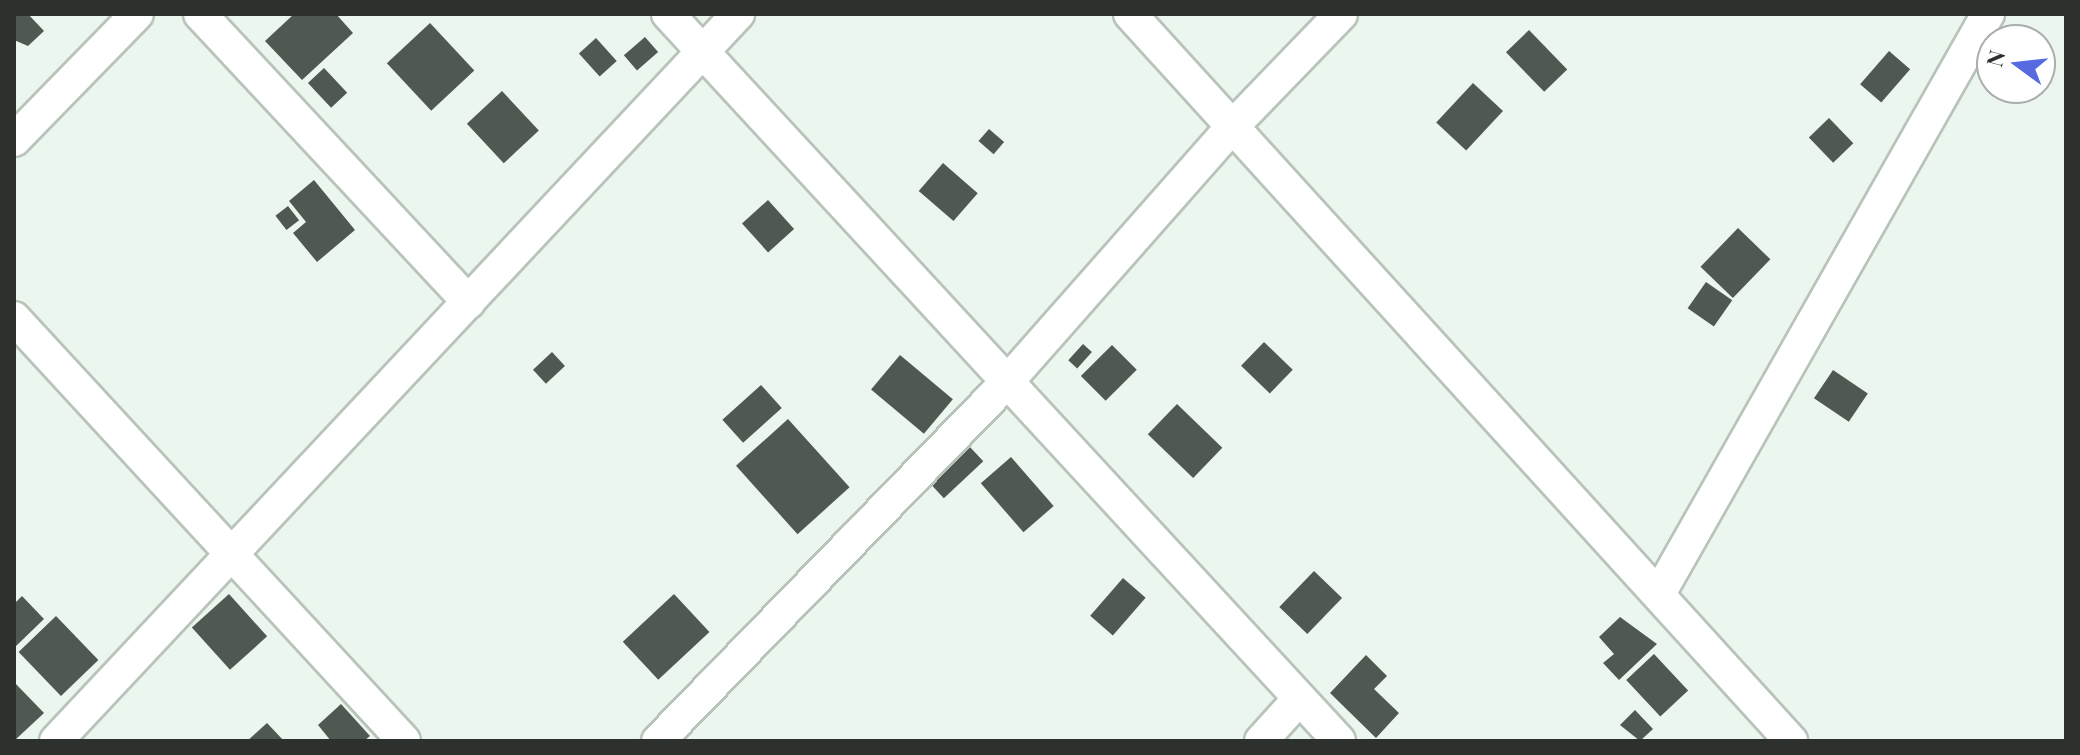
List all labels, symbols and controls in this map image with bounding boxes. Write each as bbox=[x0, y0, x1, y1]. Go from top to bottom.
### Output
north arrow bbox=[1976, 24, 2056, 104]
text: N bbox=[1978, 47, 2011, 70]

